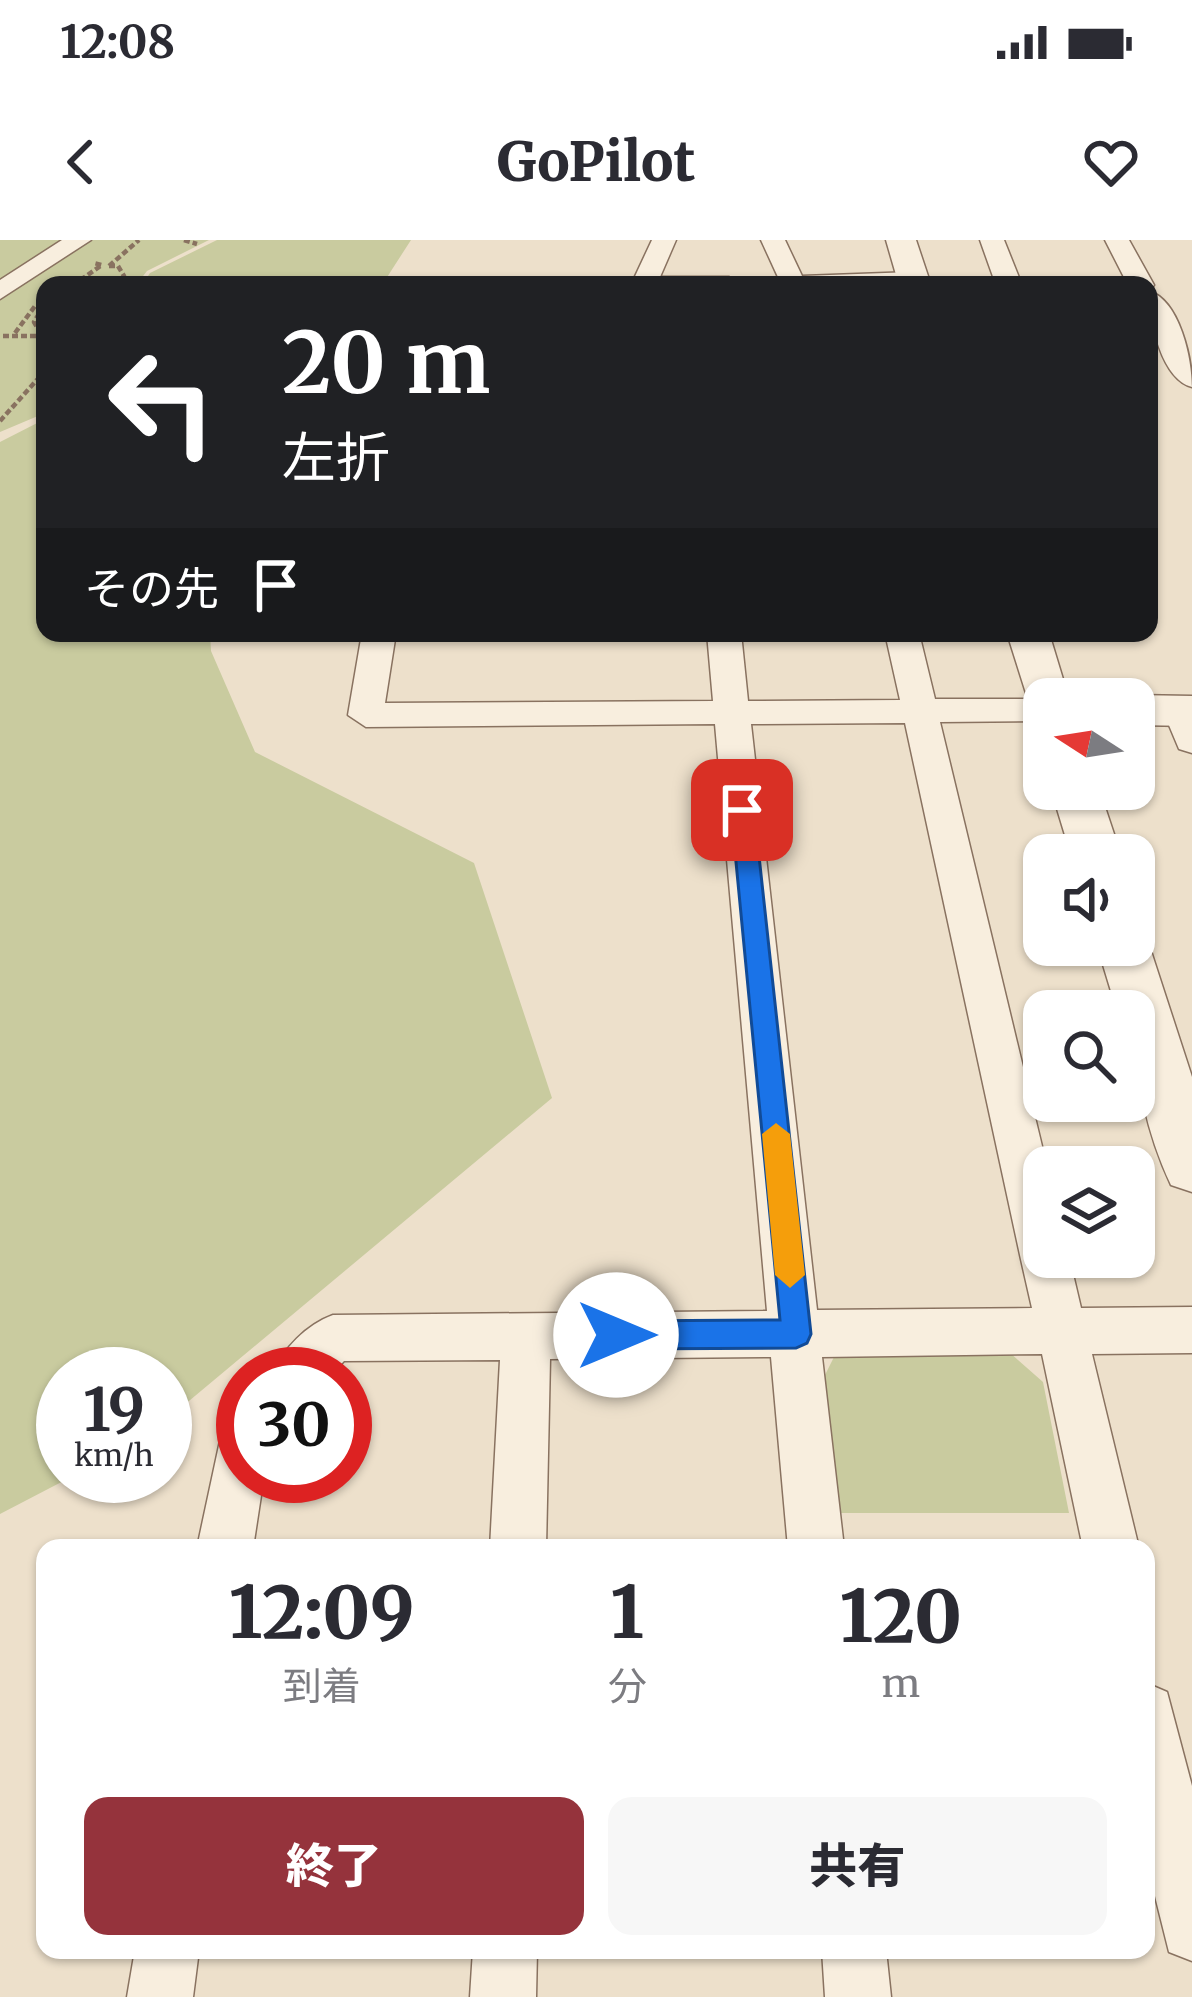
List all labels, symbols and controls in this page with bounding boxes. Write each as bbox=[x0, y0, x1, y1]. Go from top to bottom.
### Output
text: 12:08 bbox=[60, 14, 175, 70]
text: GoPilot bbox=[497, 128, 695, 196]
icon: back bbox=[48, 129, 114, 195]
icon: heart bbox=[1078, 129, 1144, 195]
text: 20 m bbox=[282, 310, 490, 416]
icon: left bbox=[84, 324, 240, 480]
text: 左折 bbox=[282, 424, 390, 492]
icon: arrive bbox=[243, 552, 309, 618]
text: その先 bbox=[84, 561, 219, 617]
north arrow bbox=[1023, 678, 1155, 810]
map controls bbox=[1023, 678, 1155, 1278]
pin bbox=[691, 759, 793, 861]
icon: arrive bbox=[709, 777, 775, 843]
button: sound bbox=[1023, 834, 1155, 966]
button: search bbox=[1023, 990, 1155, 1122]
button: layers bbox=[1023, 1146, 1155, 1278]
position arrow bbox=[553, 1272, 679, 1398]
speed limit sign: 30 bbox=[216, 1347, 372, 1503]
text: 19 bbox=[83, 1372, 145, 1447]
text: km/h bbox=[74, 1436, 154, 1474]
text: 12:09 bbox=[229, 1567, 415, 1658]
text: 1 bbox=[610, 1567, 644, 1658]
text: 120 bbox=[840, 1571, 962, 1662]
text: m bbox=[881, 1659, 920, 1708]
text: 到着 bbox=[283, 1662, 361, 1711]
text: 分 bbox=[608, 1662, 647, 1711]
button: 終了 bbox=[84, 1797, 584, 1935]
button: 共有 bbox=[608, 1797, 1107, 1935]

